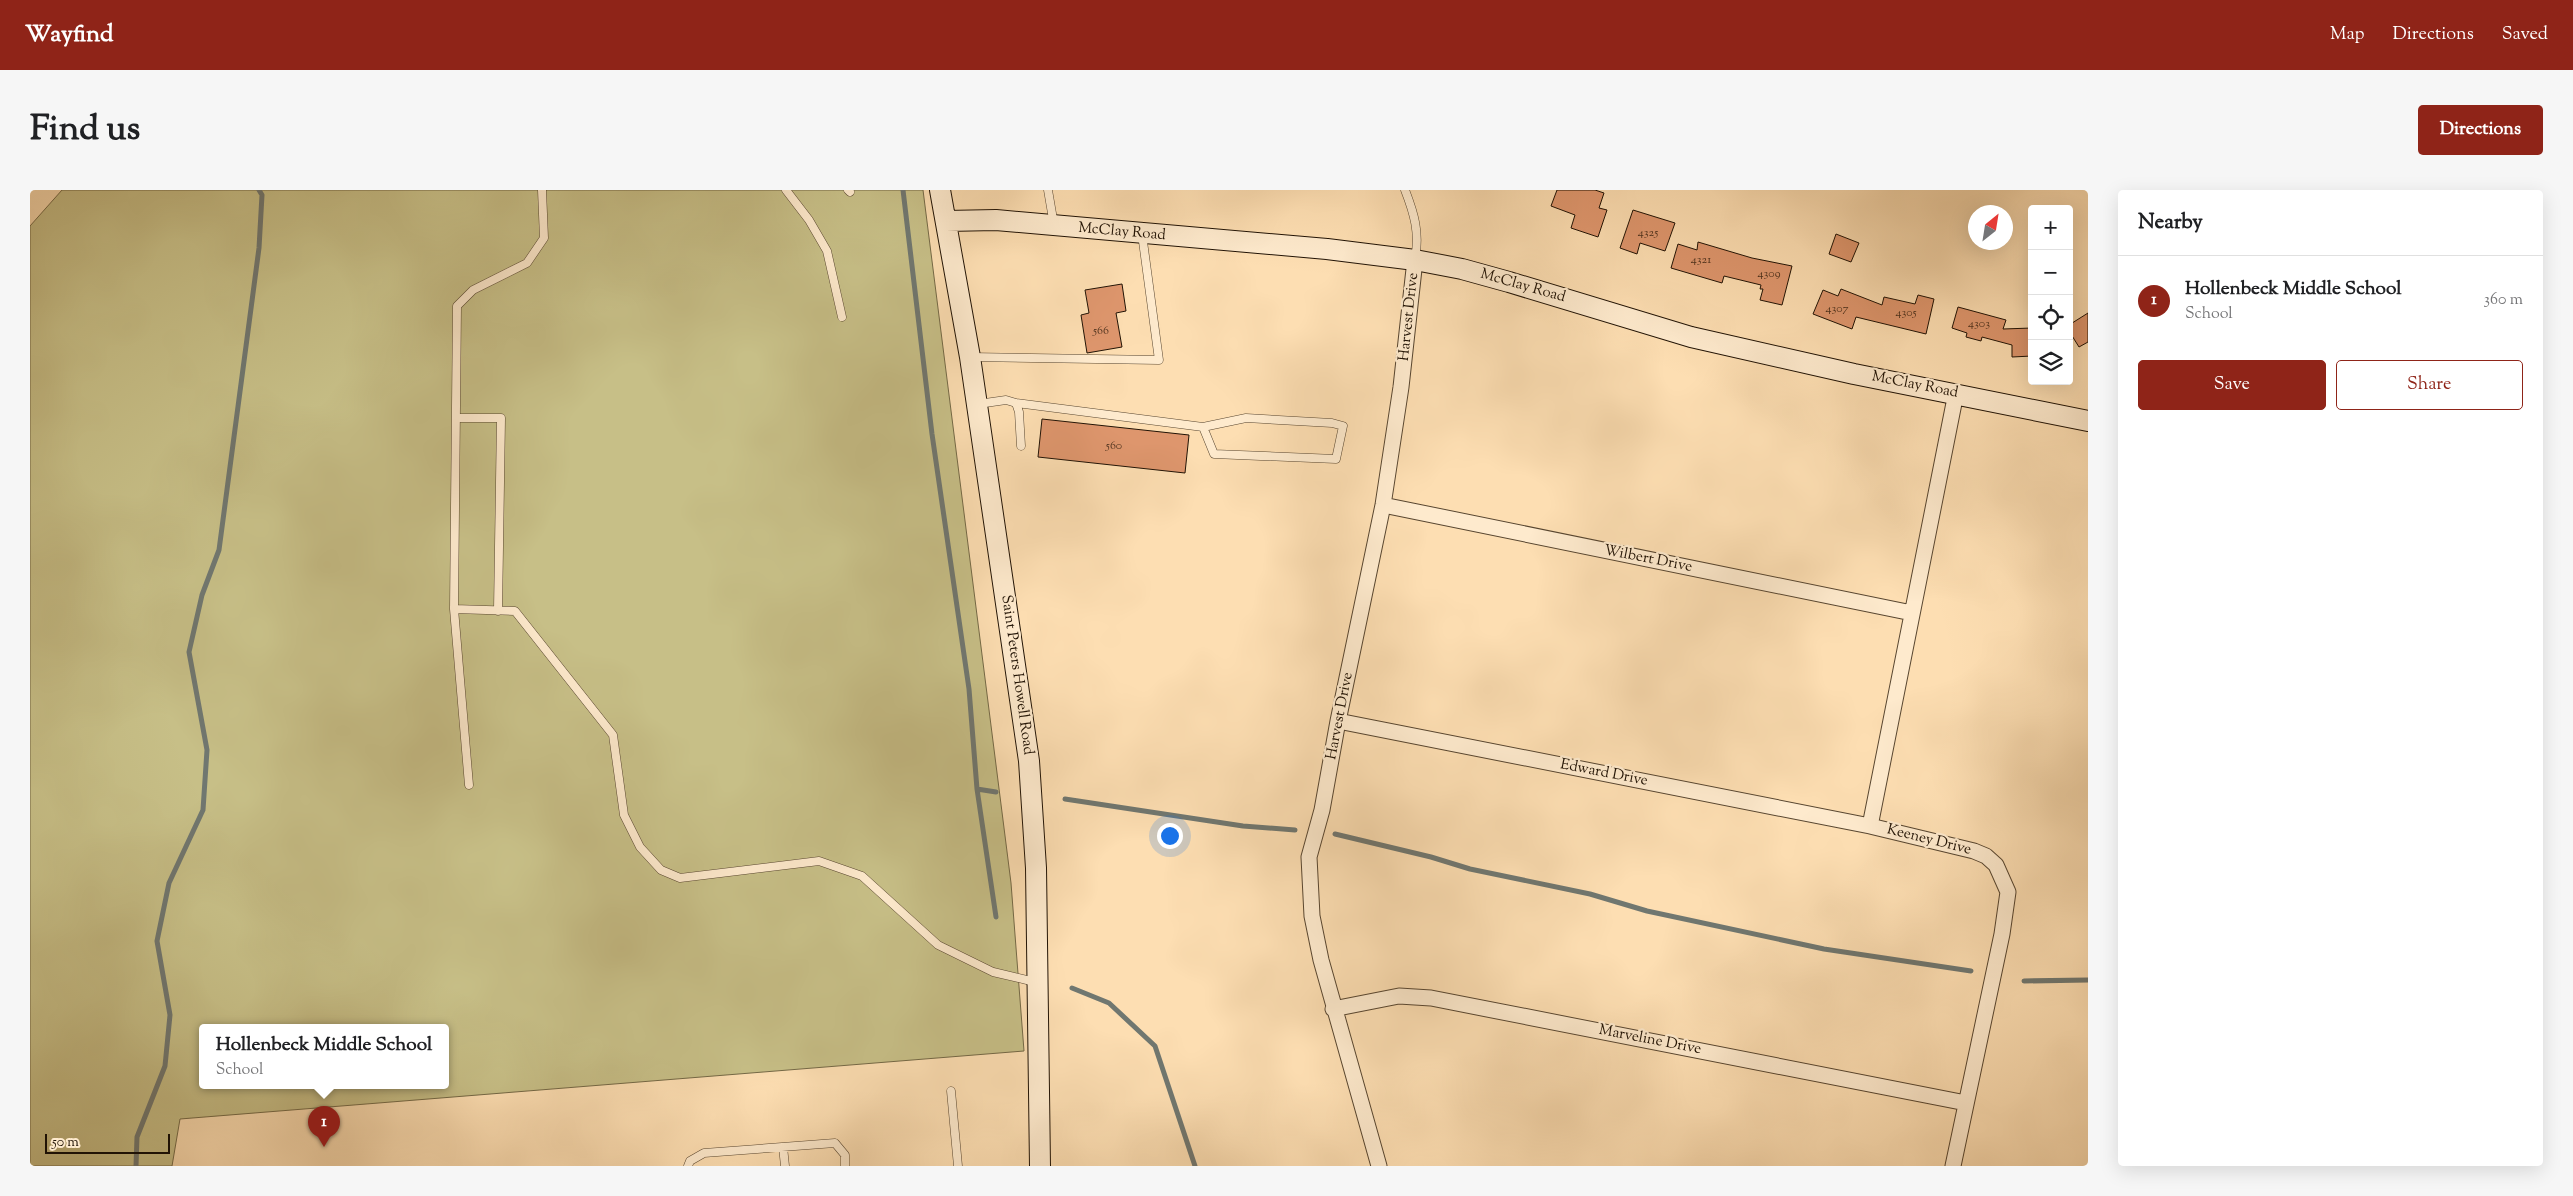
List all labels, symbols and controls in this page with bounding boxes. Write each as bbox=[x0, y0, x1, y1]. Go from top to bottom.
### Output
text: Wayfind bbox=[25, 18, 113, 52]
text: Map bbox=[2330, 22, 2365, 48]
text: Directions bbox=[2393, 22, 2474, 48]
text: Saved bbox=[2502, 22, 2548, 48]
text: Find us bbox=[30, 105, 140, 156]
button: Directions bbox=[2418, 105, 2543, 155]
north arrow bbox=[1968, 205, 2013, 250]
map controls bbox=[2028, 205, 2073, 385]
button: + bbox=[2028, 205, 2073, 250]
text: Nearby bbox=[2138, 208, 2203, 238]
street label: McClay Road bbox=[1077, 218, 1167, 246]
house number: 4325 bbox=[1638, 224, 1658, 242]
button: − bbox=[2028, 250, 2073, 295]
house number: 4321 bbox=[1691, 251, 1711, 269]
street label: McClay Road bbox=[1478, 264, 1569, 308]
house number: 4309 bbox=[1758, 265, 1781, 283]
street label: Harvest Drive bbox=[1394, 272, 1424, 362]
text: Hollenbeck Middle School bbox=[2185, 276, 2402, 303]
text: 1 bbox=[2151, 289, 2157, 312]
text: 360 m bbox=[2484, 289, 2523, 312]
button: locate bbox=[2028, 295, 2073, 340]
house number: 4307 bbox=[1825, 300, 1849, 318]
text: School bbox=[2185, 303, 2233, 326]
house number: 4305 bbox=[1895, 304, 1917, 322]
house number: 4303 bbox=[1968, 315, 1990, 333]
house number: 566 bbox=[1092, 322, 1109, 340]
button: layers bbox=[2028, 340, 2073, 385]
button: Save bbox=[2138, 360, 2326, 410]
button: Share bbox=[2336, 360, 2523, 410]
street label: McClay Road bbox=[1870, 366, 1961, 404]
house number: 560 bbox=[1105, 437, 1122, 455]
street label: Wilbert Drive bbox=[1602, 540, 1694, 578]
street label: Saint Peters Howell Road bbox=[995, 594, 1039, 757]
street label: Harvest Drive bbox=[1321, 670, 1359, 762]
street label: Edward Drive bbox=[1558, 754, 1650, 792]
street label: Keeney Drive bbox=[1885, 819, 1973, 861]
your location bbox=[1157, 823, 1183, 849]
street label: Marveline Drive bbox=[1597, 1020, 1703, 1060]
popup bbox=[199, 1024, 449, 1089]
text: Hollenbeck Middle School bbox=[216, 1032, 432, 1059]
text: School bbox=[216, 1059, 264, 1082]
pin: 1 bbox=[308, 1106, 340, 1147]
scale bar bbox=[45, 1131, 170, 1154]
text: 50 m bbox=[52, 1133, 79, 1153]

